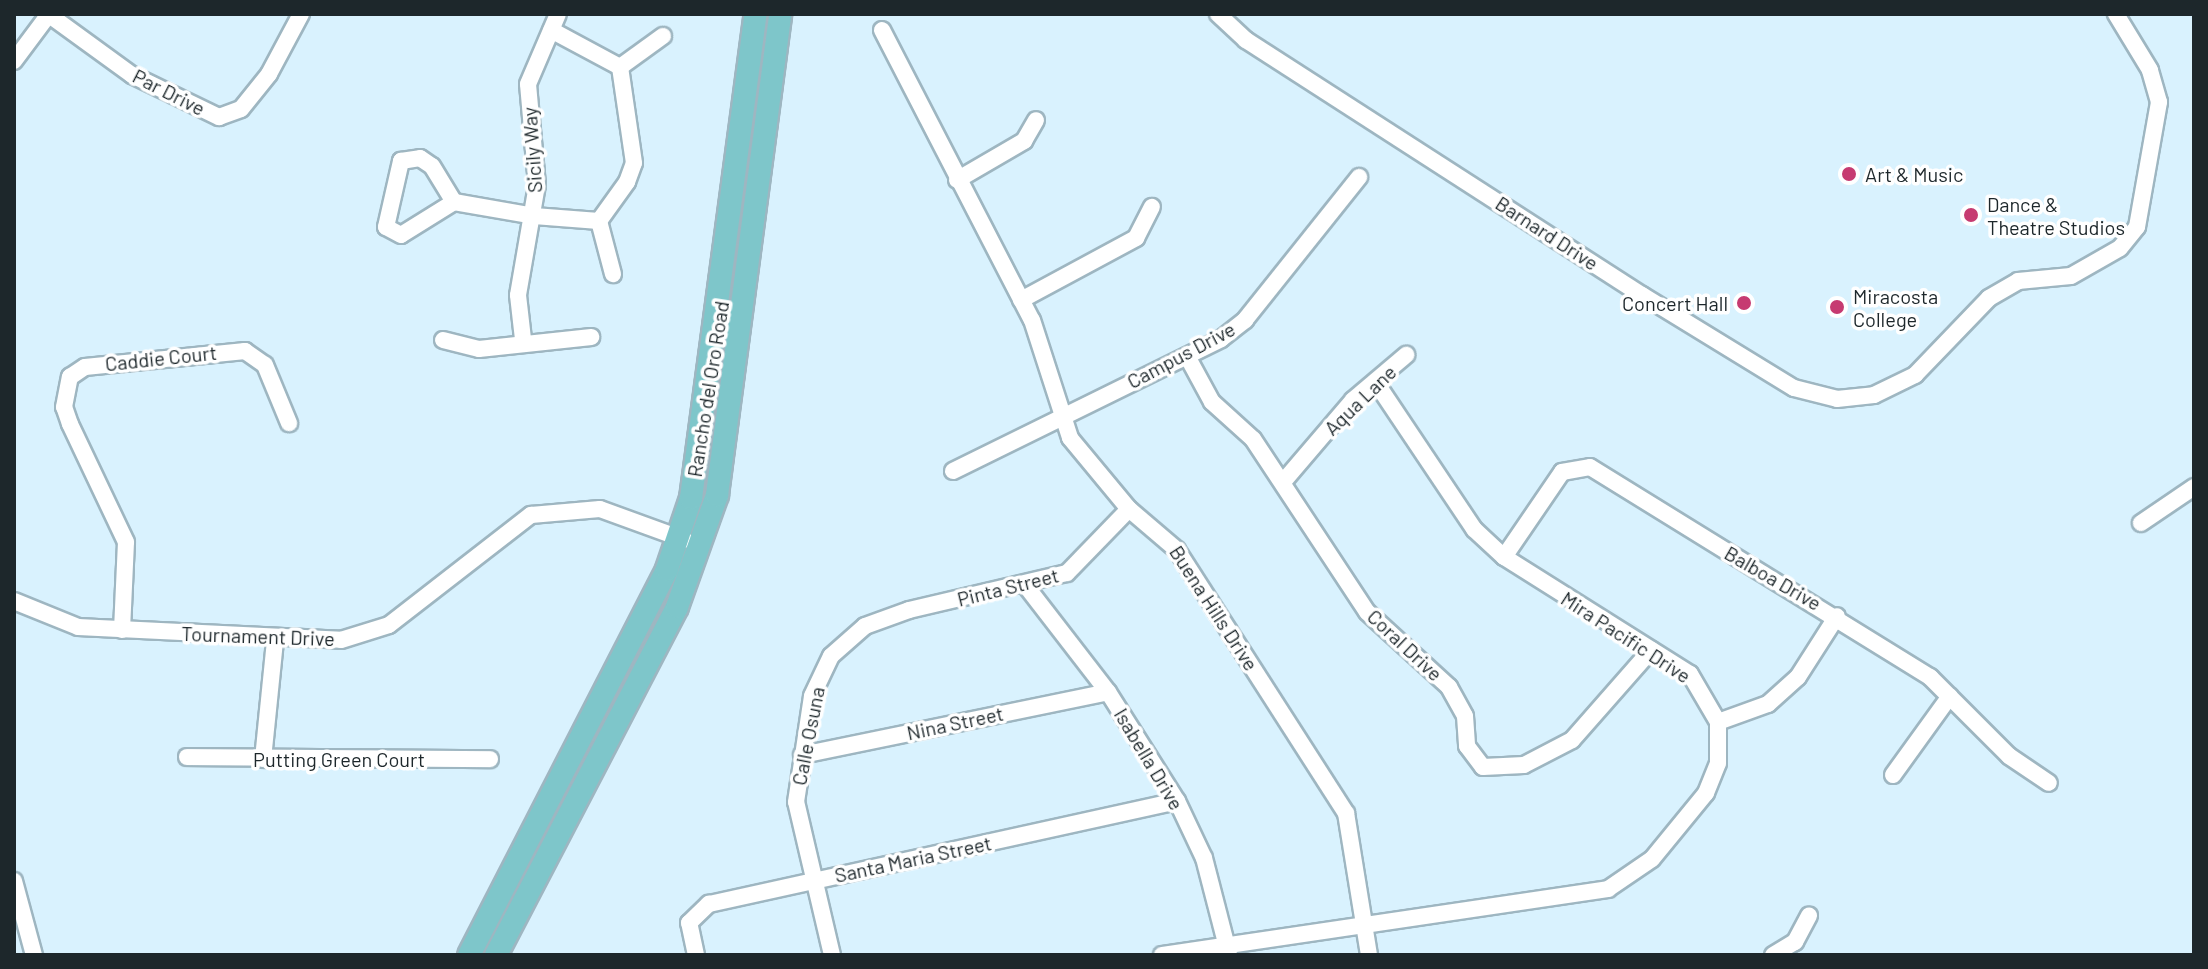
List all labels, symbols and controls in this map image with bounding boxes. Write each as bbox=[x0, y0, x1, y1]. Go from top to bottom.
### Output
street label: Par Drive bbox=[129, 64, 209, 120]
street label: Sicily Way bbox=[517, 106, 547, 194]
place label: Art & Music bbox=[1865, 162, 1963, 186]
marker: Art & Music bbox=[1840, 165, 1858, 183]
street label: Barnard Drive bbox=[1491, 191, 1603, 275]
place label: Dance & Theatre Studios bbox=[1987, 192, 2125, 239]
marker: Dance & Theatre Studios bbox=[1962, 206, 1980, 224]
place label: Miracosta College bbox=[1853, 284, 1938, 331]
place label: Concert Hall bbox=[1622, 291, 1728, 315]
marker: Concert Hall bbox=[1735, 294, 1753, 312]
marker: Miracosta College bbox=[1828, 298, 1846, 316]
street label: Rancho del Oro Road bbox=[682, 299, 734, 479]
street label: Campus Drive bbox=[1123, 317, 1239, 393]
street label: Caddie Court bbox=[104, 340, 218, 376]
street label: Aqua Lane bbox=[1319, 360, 1401, 440]
street label: Buena Hills Drive bbox=[1165, 541, 1263, 675]
street label: Balboa Drive bbox=[1720, 541, 1826, 615]
street label: Pinta Street bbox=[955, 563, 1061, 611]
street label: Mira Pacific Drive bbox=[1557, 586, 1695, 688]
street label: Coral Drive bbox=[1363, 604, 1447, 686]
street label: Tournament Drive bbox=[181, 621, 335, 651]
street label: Calle Osuna bbox=[787, 685, 829, 787]
street label: Nina Street bbox=[904, 701, 1006, 745]
street label: Isabella Drive bbox=[1109, 704, 1189, 814]
street label: Putting Green Court bbox=[253, 747, 425, 771]
street label: Santa Maria Street bbox=[832, 831, 994, 887]

